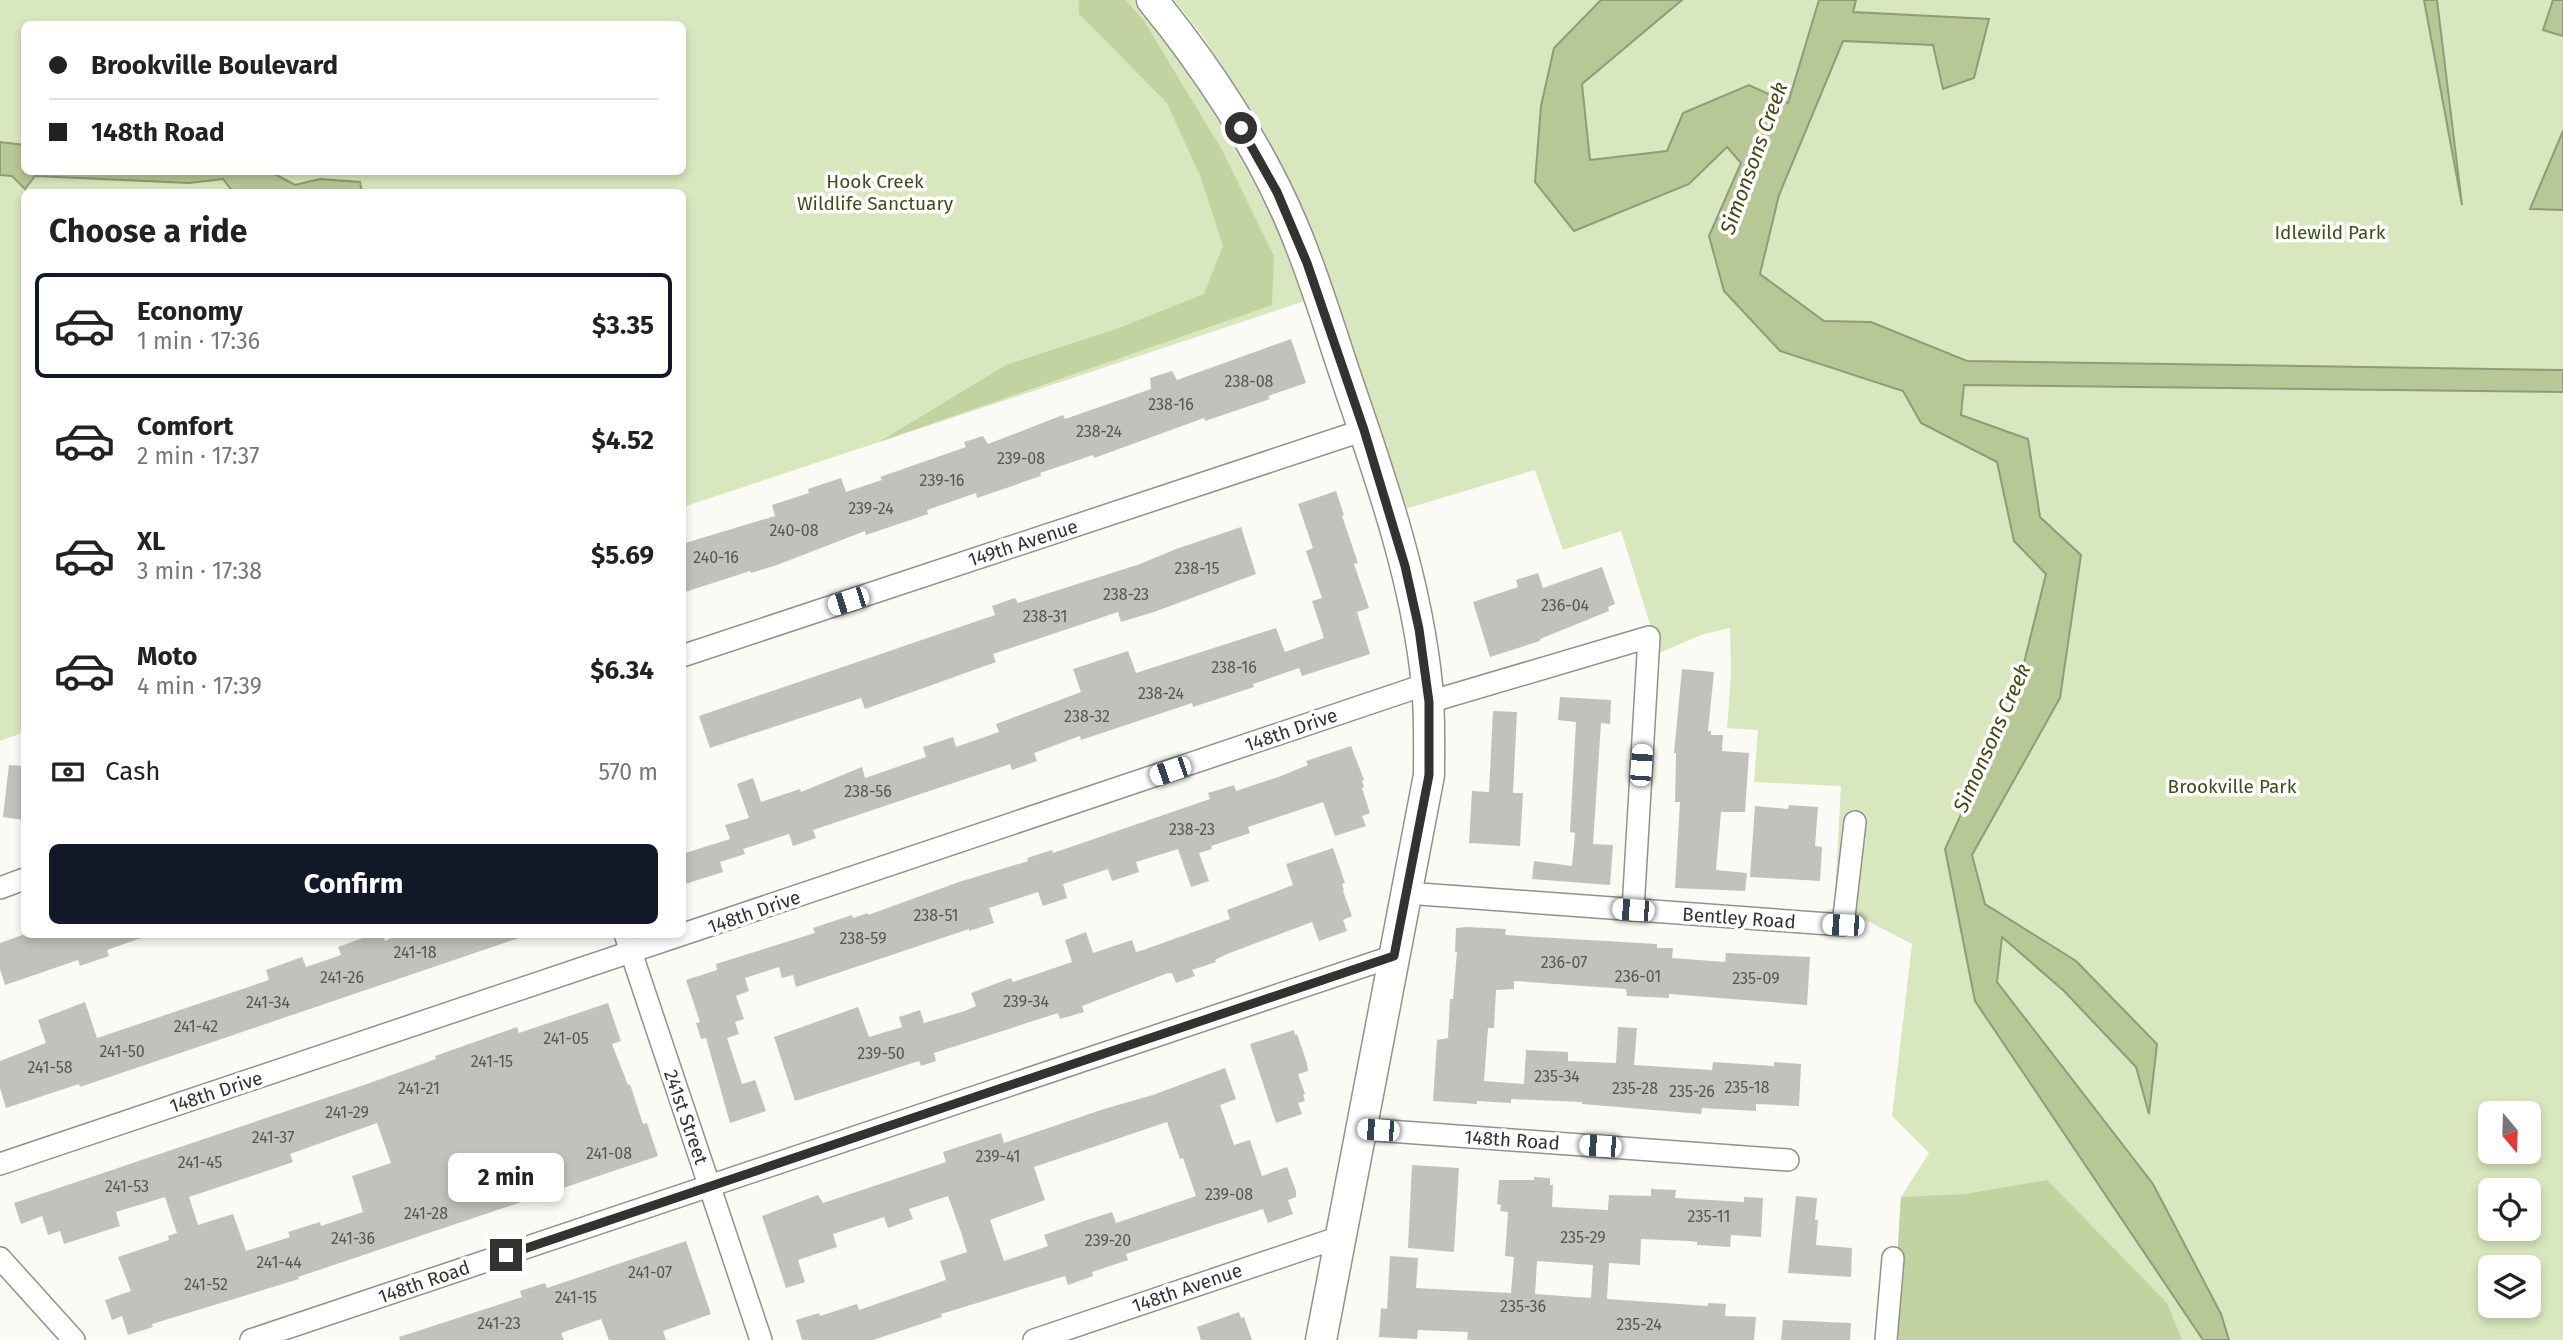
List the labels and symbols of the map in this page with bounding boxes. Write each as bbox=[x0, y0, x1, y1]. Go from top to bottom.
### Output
water label: Simonsons Creek bbox=[1714, 78, 1794, 239]
route start bbox=[1225, 112, 1257, 144]
park label: Hook Creek Wildlife Sanctuary bbox=[797, 170, 954, 215]
park label: Idlewild Park bbox=[2274, 221, 2386, 244]
house number: 238-08 bbox=[1225, 372, 1274, 391]
house number: 238-16 bbox=[1148, 395, 1194, 414]
house number: 238-24 bbox=[1076, 422, 1123, 441]
house number: 239-08 bbox=[997, 449, 1045, 468]
house number: 239-16 bbox=[920, 471, 964, 490]
house number: 239-24 bbox=[848, 499, 894, 518]
street label: 149th Avenue bbox=[965, 514, 1081, 572]
house number: 240-08 bbox=[769, 521, 819, 540]
house number: 240-16 bbox=[693, 548, 739, 567]
house number: 238-15 bbox=[1175, 559, 1219, 578]
car bbox=[825, 585, 872, 617]
house number: 238-23 bbox=[1103, 585, 1149, 604]
house number: 236-04 bbox=[1541, 596, 1590, 615]
house number: 238-31 bbox=[1023, 607, 1067, 626]
house number: 238-16 bbox=[1211, 658, 1257, 677]
water label: Simonsons Creek bbox=[1947, 660, 2036, 817]
house number: 238-24 bbox=[1138, 684, 1185, 703]
street label: 148th Drive bbox=[1242, 703, 1340, 757]
house number: 238-32 bbox=[1064, 707, 1110, 726]
car bbox=[1630, 743, 1653, 787]
car bbox=[1147, 754, 1194, 788]
park label: Brookville Park bbox=[2168, 775, 2297, 798]
house number: 238-56 bbox=[844, 782, 892, 801]
house number: 238-23 bbox=[1169, 820, 1215, 839]
street label: 148th Drive bbox=[705, 885, 803, 939]
car bbox=[1612, 898, 1655, 922]
street label: Bentley Road bbox=[1682, 903, 1796, 933]
house number: 238-51 bbox=[913, 906, 959, 925]
car bbox=[1822, 914, 1865, 936]
house number: 238-59 bbox=[839, 929, 887, 948]
house number: 241-18 bbox=[393, 943, 437, 962]
house number: 236-07 bbox=[1541, 953, 1587, 972]
house number: 236-01 bbox=[1615, 967, 1661, 986]
house number: 241-26 bbox=[320, 968, 364, 987]
house number: 235-09 bbox=[1732, 969, 1780, 988]
house number: 239-34 bbox=[1003, 992, 1049, 1011]
house number: 241-34 bbox=[246, 993, 290, 1012]
house number: 241-42 bbox=[174, 1017, 218, 1036]
house number: 241-05 bbox=[543, 1029, 589, 1048]
house number: 241-50 bbox=[99, 1042, 145, 1061]
house number: 239-50 bbox=[857, 1044, 905, 1063]
house number: 241-15 bbox=[471, 1052, 513, 1071]
house number: 241-58 bbox=[27, 1058, 73, 1077]
street label: 148th Drive bbox=[167, 1066, 265, 1118]
street label: 241st Street bbox=[659, 1067, 713, 1167]
house number: 235-34 bbox=[1534, 1067, 1580, 1086]
house number: 235-18 bbox=[1725, 1078, 1770, 1097]
house number: 241-21 bbox=[398, 1079, 440, 1098]
house number: 235-28 bbox=[1612, 1079, 1658, 1098]
house number: 235-26 bbox=[1669, 1082, 1715, 1101]
north arrow bbox=[2478, 1101, 2541, 1164]
house number: 241-29 bbox=[325, 1103, 369, 1122]
car bbox=[1357, 1118, 1400, 1142]
street label: 148th Road bbox=[1463, 1125, 1561, 1155]
house number: 241-37 bbox=[252, 1128, 294, 1147]
car bbox=[1579, 1134, 1622, 1158]
house number: 241-08 bbox=[586, 1144, 632, 1163]
house number: 239-41 bbox=[976, 1147, 1020, 1166]
house number: 241-45 bbox=[178, 1153, 222, 1172]
callout: 2 min bbox=[448, 1154, 564, 1202]
house number: 241-53 bbox=[105, 1177, 149, 1196]
house number: 239-08 bbox=[1205, 1185, 1253, 1204]
house number: 241-28 bbox=[404, 1204, 448, 1223]
house number: 235-11 bbox=[1688, 1207, 1730, 1226]
house number: 235-29 bbox=[1560, 1228, 1606, 1247]
house number: 241-36 bbox=[331, 1229, 375, 1248]
house number: 239-20 bbox=[1085, 1231, 1131, 1250]
route end bbox=[490, 1239, 522, 1271]
house number: 241-44 bbox=[256, 1253, 302, 1272]
street label: 148th Road bbox=[375, 1256, 473, 1308]
street label: 148th Avenue bbox=[1129, 1258, 1245, 1318]
house number: 241-07 bbox=[628, 1263, 672, 1282]
house number: 241-52 bbox=[184, 1275, 228, 1294]
house number: 241-15 bbox=[555, 1288, 597, 1307]
house number: 235-36 bbox=[1500, 1297, 1546, 1316]
house number: 241-23 bbox=[477, 1314, 521, 1333]
house number: 235-24 bbox=[1616, 1315, 1662, 1334]

